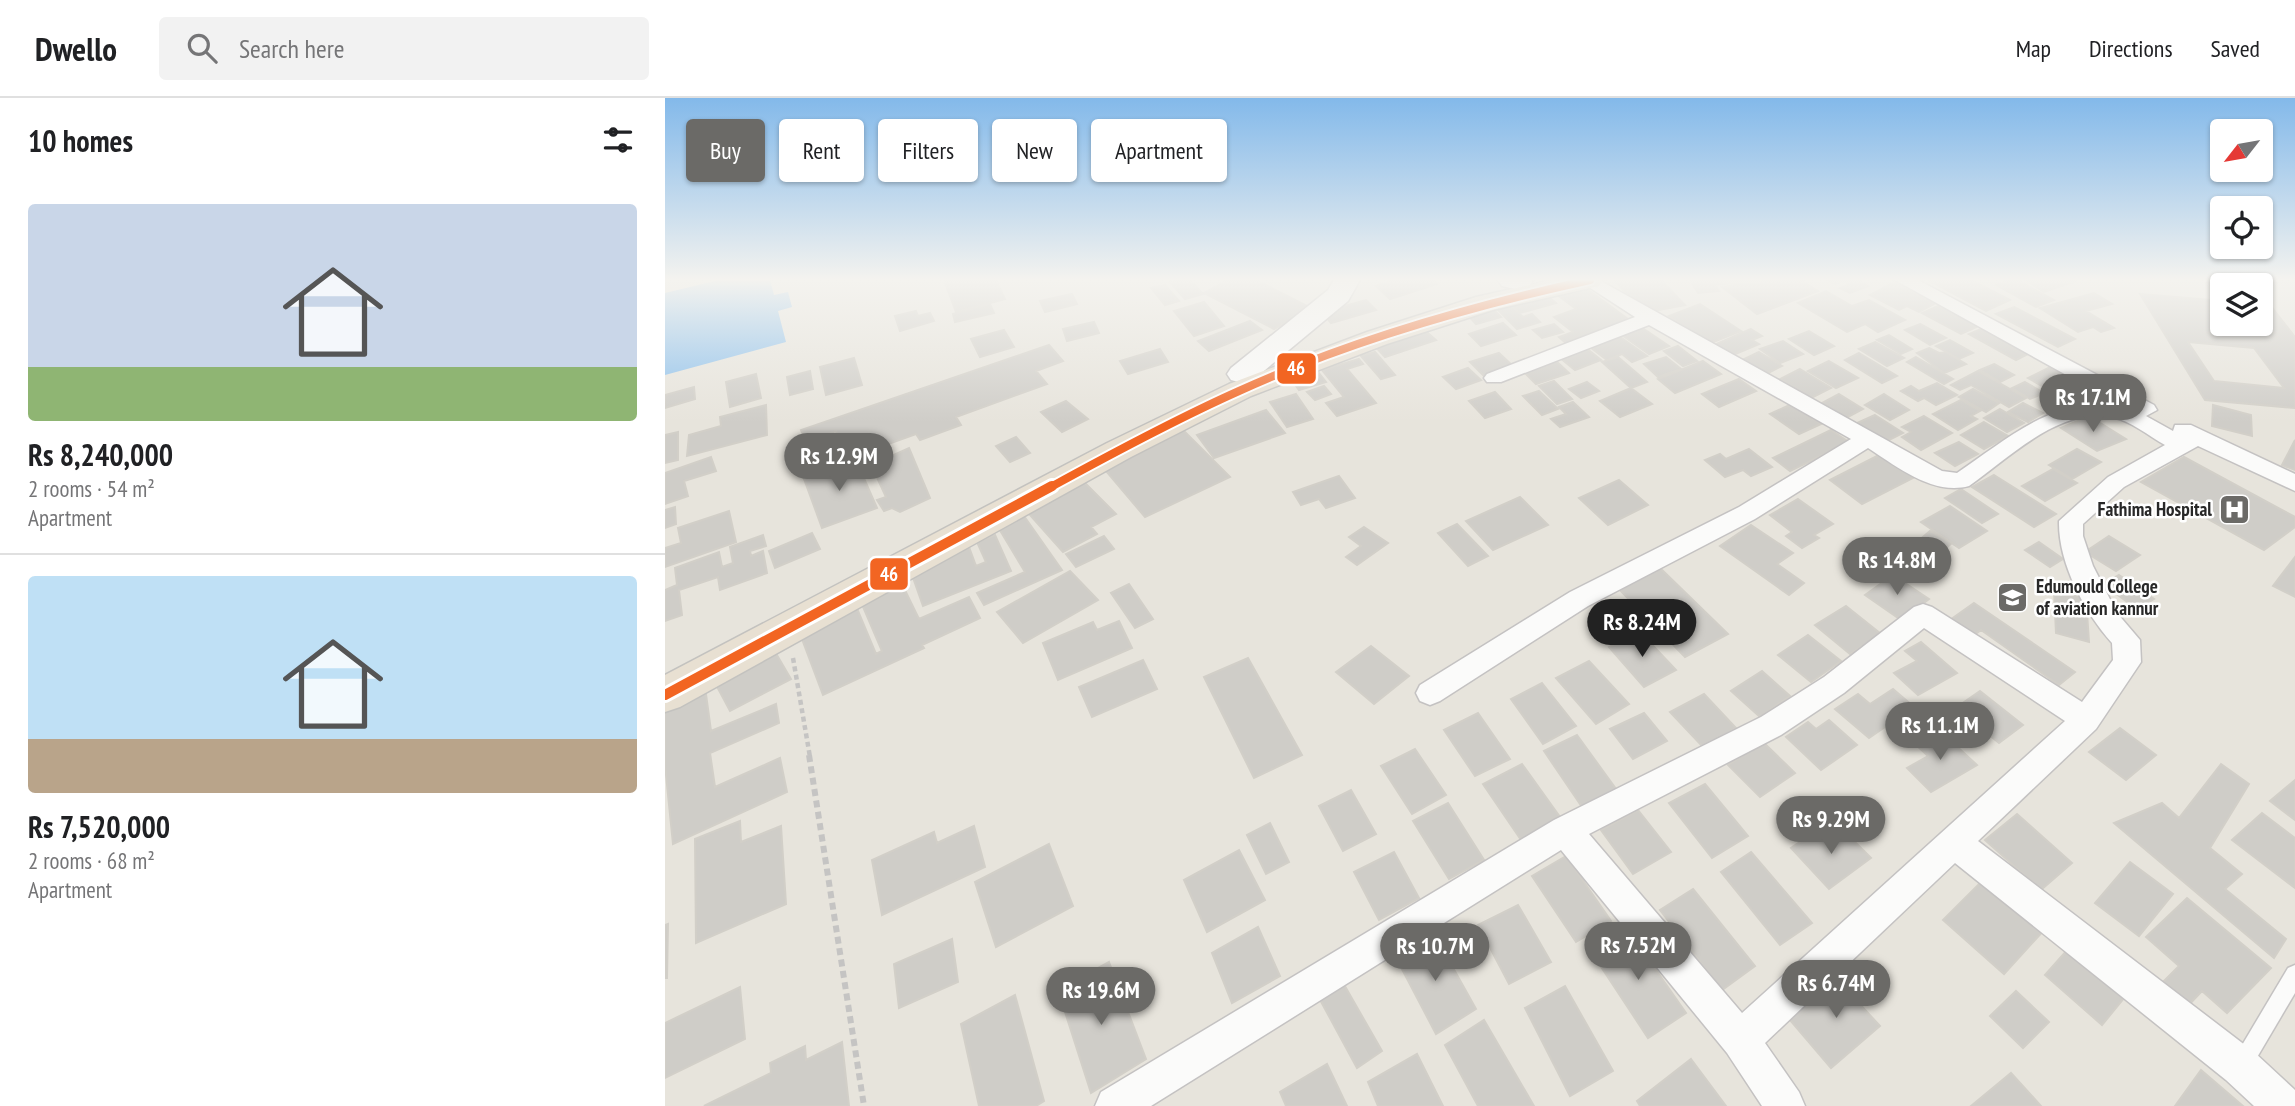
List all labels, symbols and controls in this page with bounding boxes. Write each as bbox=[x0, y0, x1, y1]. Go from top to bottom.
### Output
search box bbox=[159, 17, 649, 80]
text: Dwello bbox=[35, 27, 117, 70]
icon: search bbox=[183, 29, 221, 67]
text: Search here bbox=[239, 32, 345, 65]
text: Map bbox=[2016, 33, 2051, 64]
text: Directions bbox=[2089, 33, 2173, 64]
text: Saved bbox=[2211, 33, 2260, 64]
chip: Buy bbox=[686, 119, 765, 182]
chip: Rent bbox=[779, 119, 864, 182]
chip: Filters bbox=[878, 119, 978, 182]
chip: New bbox=[992, 119, 1077, 182]
chip: Apartment bbox=[1091, 119, 1227, 182]
north arrow bbox=[2210, 119, 2273, 182]
map controls bbox=[2210, 119, 2273, 336]
text: 10 homes bbox=[28, 121, 133, 160]
icon: filters bbox=[599, 121, 637, 159]
button: locate bbox=[2210, 196, 2273, 259]
icon: home bbox=[270, 249, 396, 375]
button: layers bbox=[2210, 273, 2273, 336]
line badge: 46 bbox=[1276, 352, 1317, 385]
text: 46 bbox=[1287, 356, 1305, 380]
pin: Rs 17.1M bbox=[2021, 374, 2165, 434]
text: Rs 17.1M bbox=[2055, 382, 2131, 411]
pin: Rs 12.9M bbox=[767, 434, 911, 493]
text: Rs 8,240,000 bbox=[28, 435, 173, 474]
text: Rs 12.9M bbox=[800, 441, 878, 470]
text: 2 rooms · 54 m² bbox=[28, 474, 155, 503]
hospital icon: Fathima Hospital bbox=[2218, 492, 2252, 526]
place label: Fathima Hospital bbox=[2098, 497, 2212, 521]
text: Apartment bbox=[28, 503, 112, 532]
pin: Rs 14.8M bbox=[1825, 538, 1969, 597]
text: Rs 14.8M bbox=[1858, 545, 1936, 574]
line badge: 46 bbox=[869, 557, 909, 591]
text: 46 bbox=[880, 562, 898, 586]
place label: Edumould College of aviation kannur bbox=[2036, 574, 2159, 620]
school or university icon: Edumould College of aviation kannur bbox=[1996, 580, 2030, 614]
pin: Rs 8.24M bbox=[1570, 600, 1714, 659]
text: Rs 8.24M bbox=[1603, 607, 1681, 636]
icon: home bbox=[270, 621, 396, 747]
pin: Rs 11.1M bbox=[1868, 702, 2012, 762]
text: Rs 11.1M bbox=[1901, 710, 1979, 739]
pin: Rs 9.29M bbox=[1759, 796, 1903, 856]
text: Rs 9.29M bbox=[1792, 804, 1870, 833]
text: Rs 7,520,000 bbox=[28, 807, 170, 846]
text: 2 rooms · 68 m² bbox=[28, 846, 155, 875]
text: Apartment bbox=[28, 875, 112, 904]
pin: Rs 7.52M bbox=[1566, 922, 1710, 982]
pin: Rs 10.7M bbox=[1363, 924, 1507, 983]
text: Rs 7.52M bbox=[1600, 930, 1676, 959]
text: Rs 10.7M bbox=[1396, 931, 1474, 960]
pin: Rs 6.74M bbox=[1764, 960, 1908, 1020]
pin: Rs 19.6M bbox=[1029, 968, 1173, 1027]
text: Rs 6.74M bbox=[1797, 968, 1875, 997]
text: Rs 19.6M bbox=[1062, 975, 1140, 1004]

